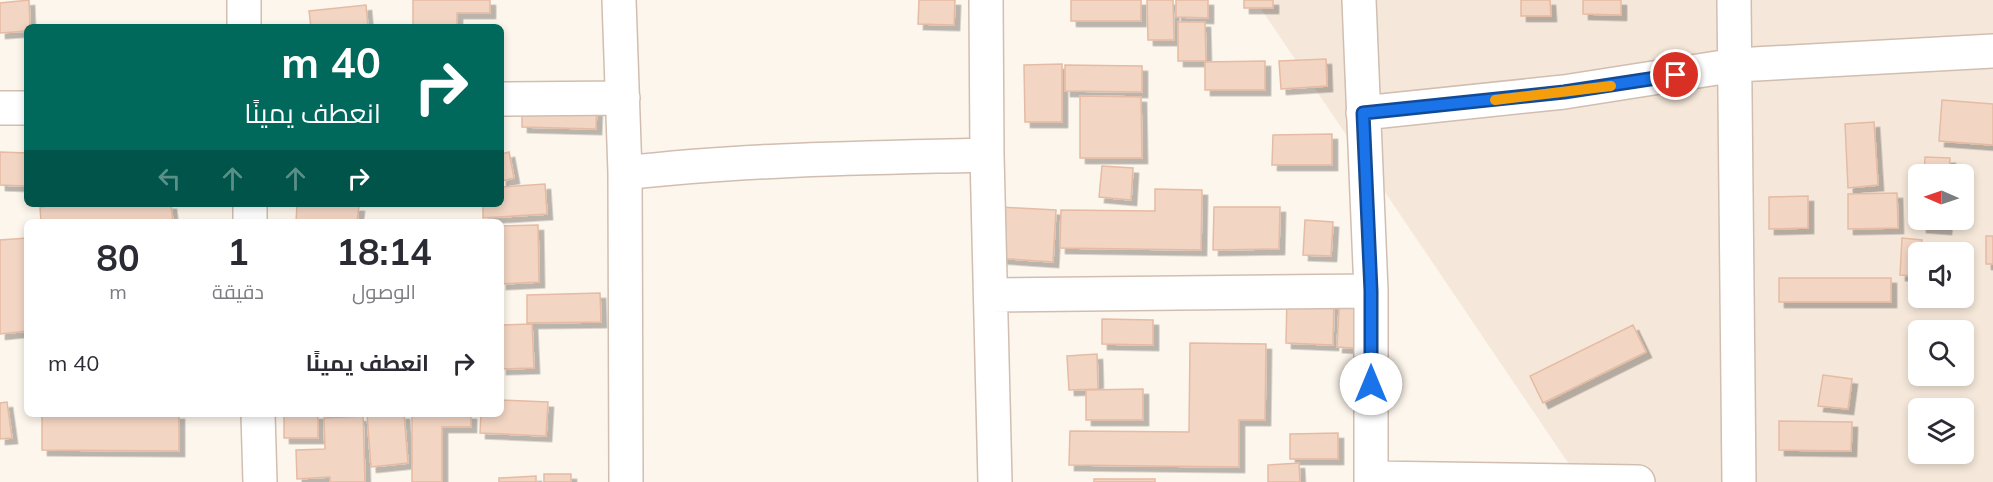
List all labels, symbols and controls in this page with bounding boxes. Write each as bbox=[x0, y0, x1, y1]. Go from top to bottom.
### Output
text: 40 m bbox=[281, 36, 381, 89]
icon: right bbox=[402, 48, 480, 126]
pin bbox=[1650, 49, 1701, 100]
icon: arrive bbox=[1659, 58, 1692, 91]
text: انعطف يمينًا bbox=[244, 96, 381, 130]
icon: left bbox=[153, 162, 186, 195]
icon: ahead bbox=[216, 162, 249, 195]
icon: ahead bbox=[279, 162, 312, 195]
icon: right bbox=[342, 162, 375, 195]
north arrow bbox=[1908, 164, 1974, 230]
map controls bbox=[1908, 164, 1974, 464]
text: 1 bbox=[227, 229, 249, 274]
text: 18:14 bbox=[336, 229, 432, 274]
text: 80 bbox=[96, 235, 140, 280]
button: sound bbox=[1908, 242, 1974, 308]
text: m bbox=[109, 279, 127, 304]
text: دقيقة bbox=[212, 279, 264, 304]
text: الوصول bbox=[352, 279, 416, 304]
button: search bbox=[1908, 320, 1974, 386]
icon: right bbox=[447, 347, 480, 380]
text: 40 m bbox=[48, 349, 99, 377]
text: انعطف يمينًا bbox=[306, 349, 429, 377]
position arrow bbox=[1339, 352, 1403, 416]
button: layers bbox=[1908, 398, 1974, 464]

